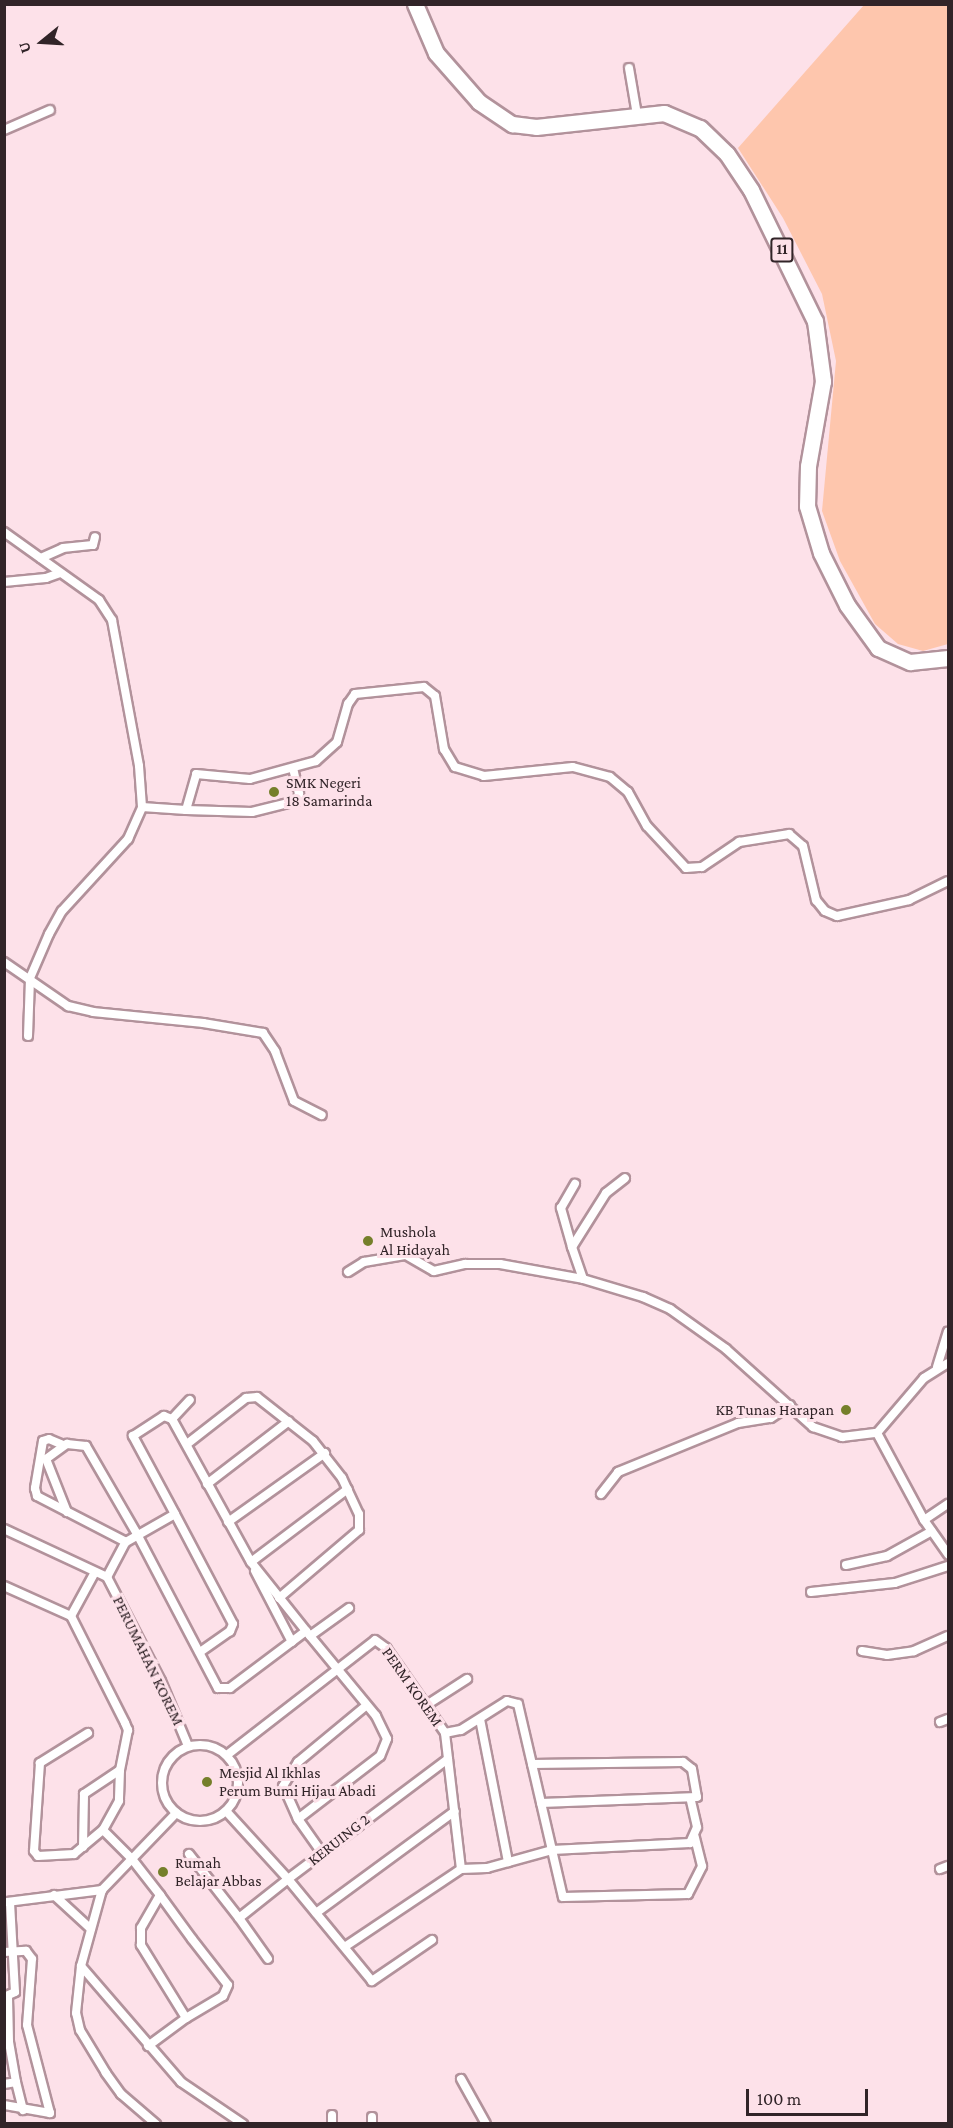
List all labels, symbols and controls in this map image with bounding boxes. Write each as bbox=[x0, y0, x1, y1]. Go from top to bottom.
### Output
north arrow bbox=[12, 12, 72, 72]
text: U bbox=[15, 40, 34, 56]
road number: 11 bbox=[770, 238, 794, 262]
place label: SMK Negeri 18 Samarinda bbox=[286, 773, 372, 811]
marker: SMK Negeri 18 Samarinda bbox=[267, 785, 281, 799]
place label: Mushola Al Hidayah bbox=[380, 1222, 450, 1260]
marker: Mushola Al Hidayah bbox=[361, 1234, 375, 1248]
place label: KB Tunas Harapan bbox=[716, 1400, 834, 1420]
marker: KB Tunas Harapan bbox=[839, 1403, 853, 1417]
street label: PERUMAHAN KOREM bbox=[108, 1593, 188, 1729]
street label: PERM KOREM bbox=[378, 1644, 446, 1730]
place label: Mesjid Al Ikhlas Perum Bumi Hijau Abadi bbox=[219, 1763, 376, 1801]
marker: Mesjid Al Ikhlas Perum Bumi Hijau Abadi bbox=[200, 1775, 214, 1789]
street label: KERUING 2 bbox=[304, 1810, 374, 1870]
place label: Rumah Belajar Abbas bbox=[175, 1853, 262, 1891]
marker: Rumah Belajar Abbas bbox=[156, 1865, 170, 1879]
scale bar bbox=[749, 2077, 870, 2115]
text: 100 m bbox=[757, 2089, 801, 2109]

